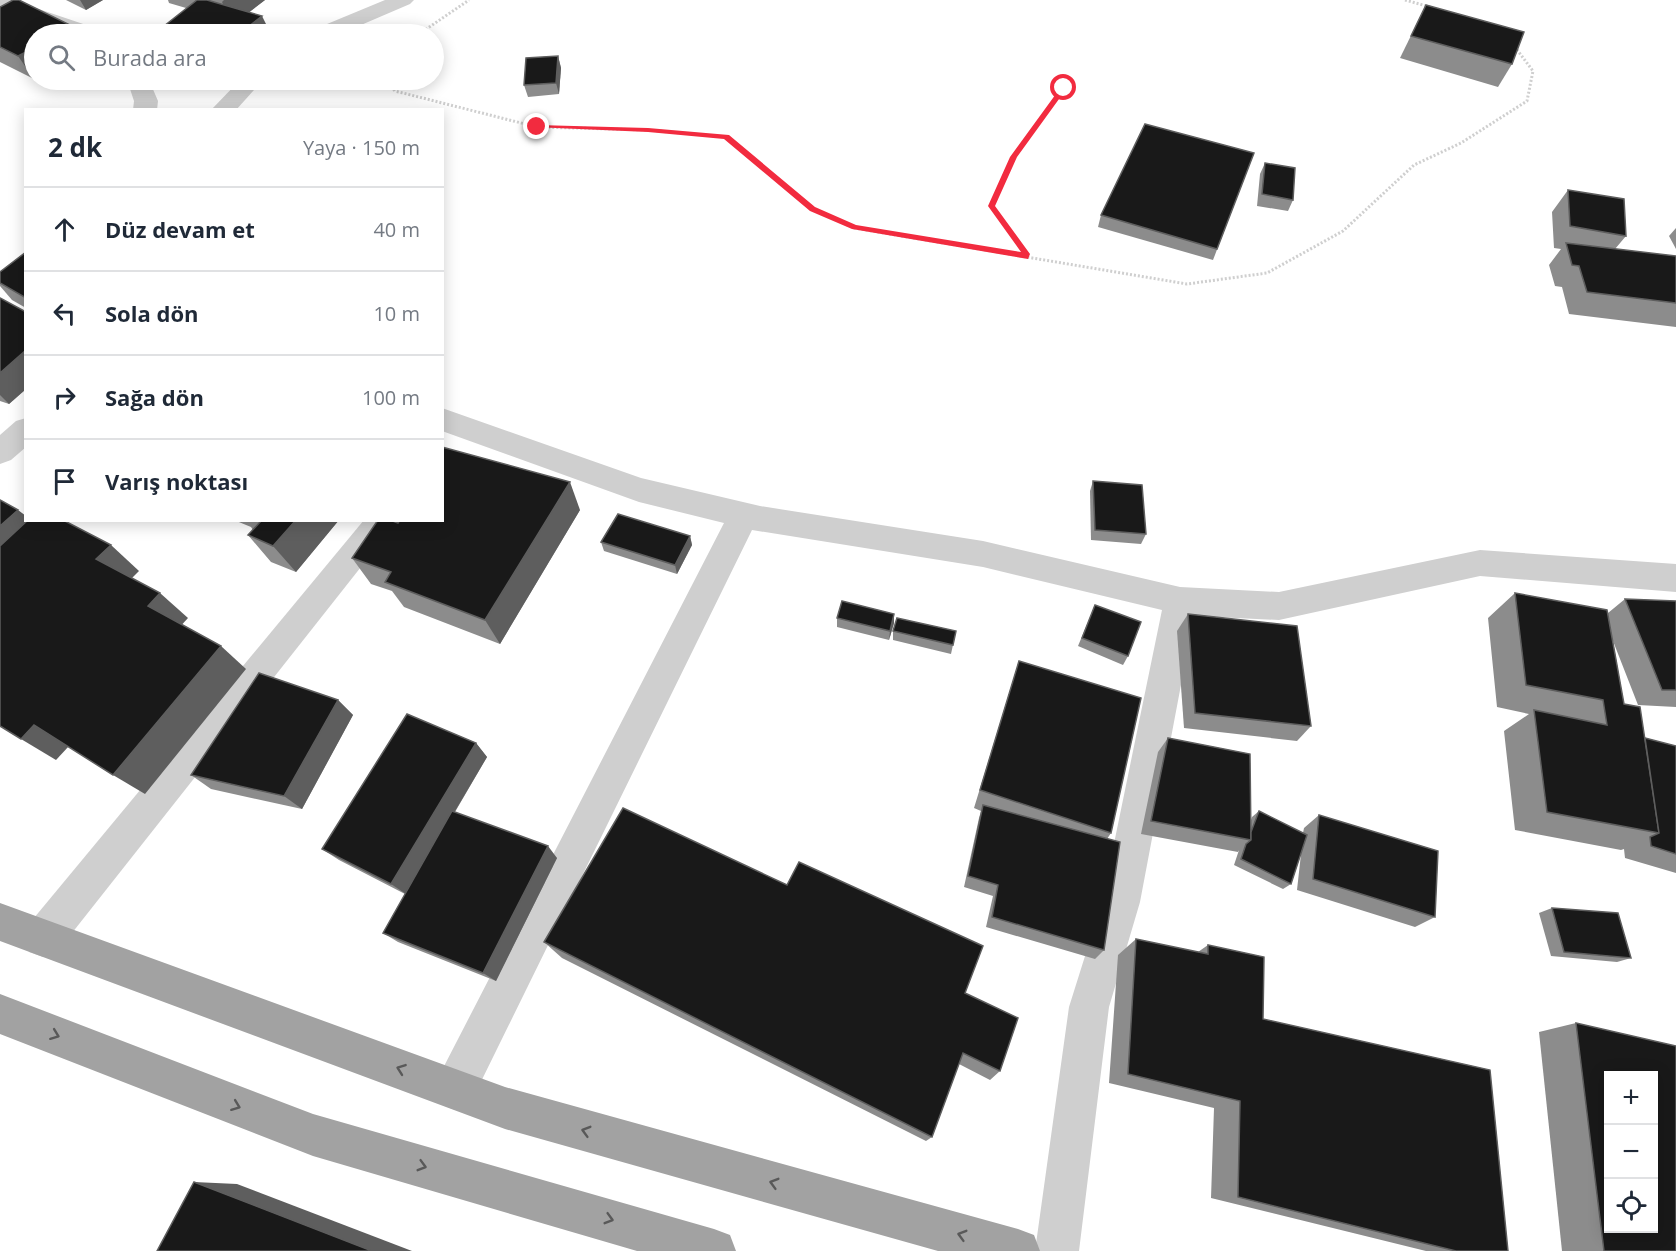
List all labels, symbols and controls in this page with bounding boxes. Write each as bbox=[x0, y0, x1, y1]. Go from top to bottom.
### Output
search box bbox=[24, 24, 444, 90]
icon: search bbox=[45, 41, 78, 74]
text: Burada ara bbox=[93, 42, 207, 72]
route start bbox=[1050, 74, 1076, 100]
route end bbox=[523, 113, 549, 139]
text: 2 dk bbox=[48, 129, 102, 165]
text: Yaya · 150 m bbox=[303, 134, 420, 161]
icon: ahead bbox=[48, 213, 81, 246]
text: Düz devam et bbox=[105, 214, 255, 244]
text: 40 m bbox=[373, 216, 420, 243]
icon: left bbox=[48, 297, 81, 330]
text: Sola dön bbox=[105, 298, 198, 328]
text: 10 m bbox=[373, 300, 420, 327]
icon: right bbox=[48, 381, 81, 414]
text: Sağa dön bbox=[105, 382, 204, 412]
text: 100 m bbox=[362, 384, 420, 411]
icon: arrive bbox=[48, 465, 81, 498]
text: Varış noktası bbox=[105, 466, 248, 496]
one-way arrow bbox=[48, 1028, 59, 1040]
one-way arrow bbox=[396, 1064, 407, 1077]
map controls bbox=[1604, 1071, 1658, 1233]
button: + bbox=[1604, 1071, 1658, 1125]
one-way arrow bbox=[231, 1098, 241, 1111]
button: − bbox=[1604, 1125, 1658, 1179]
one-way arrow bbox=[581, 1126, 592, 1138]
one-way arrow bbox=[416, 1159, 426, 1171]
one-way arrow bbox=[769, 1178, 780, 1190]
button: locate bbox=[1604, 1179, 1658, 1233]
one-way arrow bbox=[604, 1212, 614, 1225]
one-way arrow bbox=[957, 1230, 967, 1243]

